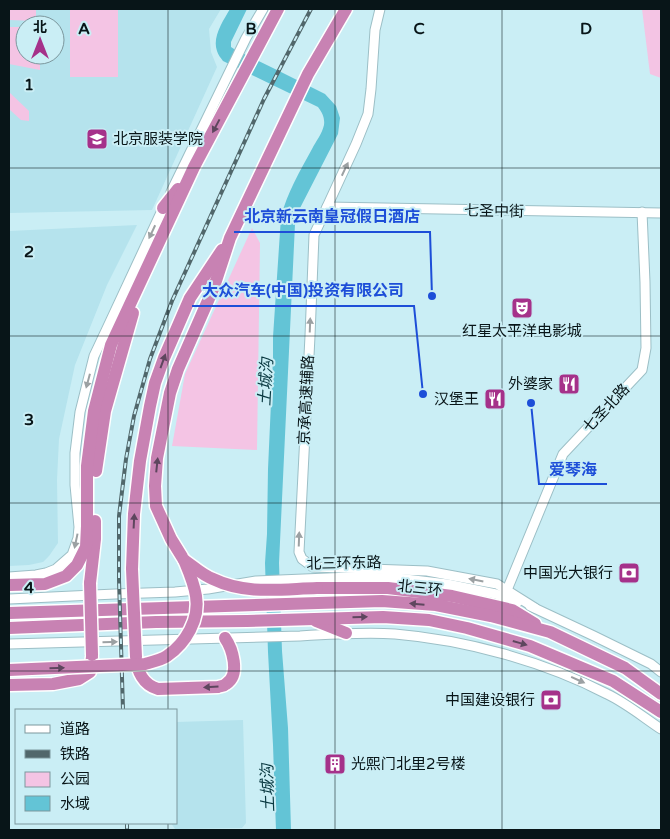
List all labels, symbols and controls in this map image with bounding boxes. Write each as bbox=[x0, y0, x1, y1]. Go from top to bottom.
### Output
north arrow bbox=[15, 15, 65, 65]
text: 北 bbox=[33, 19, 47, 36]
text: A bbox=[78, 19, 90, 39]
text: B bbox=[245, 19, 257, 39]
text: C bbox=[413, 19, 425, 39]
text: D bbox=[580, 19, 592, 39]
text: 1 bbox=[24, 75, 34, 95]
one-way arrow bbox=[212, 119, 220, 133]
school or university icon: 北京服装学院 bbox=[85, 127, 109, 151]
place label: 北京服装学院 bbox=[113, 130, 203, 148]
one-way arrow bbox=[341, 162, 349, 176]
callout: 北京新云南皇冠假日酒店 bbox=[234, 201, 430, 232]
street label: 七圣中街 bbox=[464, 201, 524, 221]
text: 北京新云南皇冠假日酒店 bbox=[244, 207, 420, 227]
one-way arrow bbox=[148, 224, 157, 239]
text: 2 bbox=[24, 242, 34, 262]
callout: 大众汽车(中国)投资有限公司 bbox=[192, 275, 414, 306]
text: 大众汽车(中国)投资有限公司 bbox=[202, 281, 404, 301]
theatre icon: 红星太平洋电影城 bbox=[510, 296, 534, 320]
one-way arrow bbox=[307, 316, 315, 332]
place label: 红星太平洋电影城 bbox=[462, 322, 582, 340]
one-way arrow bbox=[159, 353, 167, 368]
street label: 京承高速辅路 bbox=[295, 355, 317, 445]
water label: 土城沟 bbox=[255, 356, 277, 406]
restaurant icon: 外婆家 bbox=[557, 372, 581, 396]
one-way arrow bbox=[84, 373, 92, 388]
place label: 外婆家 bbox=[508, 375, 553, 393]
street label: 七圣北路 bbox=[579, 380, 633, 436]
restaurant icon: 汉堡王 bbox=[483, 387, 507, 411]
place label: 汉堡王 bbox=[434, 390, 479, 408]
text: 3 bbox=[24, 410, 34, 430]
callout: 爱琴海 bbox=[539, 453, 607, 484]
one-way arrow bbox=[153, 457, 161, 473]
text: 爱琴海 bbox=[549, 460, 597, 480]
one-way arrow bbox=[130, 512, 138, 528]
one-way arrow bbox=[295, 531, 303, 547]
one-way arrow bbox=[72, 534, 80, 549]
street label: 北三环东路 bbox=[306, 553, 382, 573]
bank icon: 中国光大银行 bbox=[617, 561, 641, 585]
place label: 中国光大银行 bbox=[523, 564, 613, 582]
one-way arrow bbox=[468, 576, 483, 584]
street label: 北三环 bbox=[397, 577, 443, 599]
text: 4 bbox=[24, 578, 34, 598]
one-way arrow bbox=[409, 600, 425, 608]
one-way arrow bbox=[352, 613, 368, 621]
one-way arrow bbox=[102, 637, 118, 645]
one-way arrow bbox=[512, 640, 527, 648]
one-way arrow bbox=[50, 664, 66, 672]
one-way arrow bbox=[571, 677, 585, 685]
one-way arrow bbox=[203, 683, 219, 691]
bank icon: 中国建设银行 bbox=[539, 688, 563, 712]
place label: 中国建设银行 bbox=[445, 691, 535, 709]
legend bbox=[15, 709, 178, 824]
text: 道路 bbox=[60, 720, 90, 738]
text: 铁路 bbox=[60, 745, 90, 763]
building icon: 光熙门北里2号楼 bbox=[323, 752, 347, 776]
place label: 光熙门北里2号楼 bbox=[351, 755, 465, 773]
water label: 土城沟 bbox=[257, 762, 279, 812]
text: 公园 bbox=[60, 770, 90, 788]
text: 水域 bbox=[60, 795, 90, 813]

